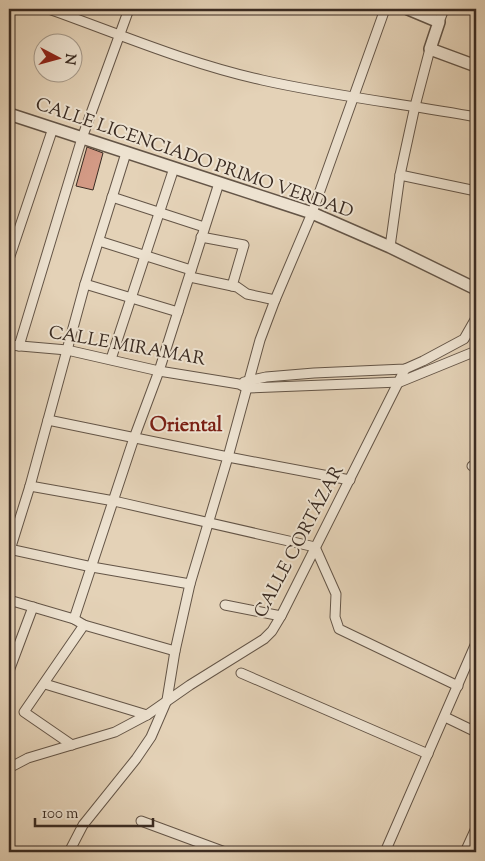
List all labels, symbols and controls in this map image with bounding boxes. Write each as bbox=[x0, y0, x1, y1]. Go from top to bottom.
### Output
north arrow bbox=[32, 32, 82, 82]
text: N bbox=[58, 53, 79, 66]
street label: CALLE LICENCIADO PRIMO VERDAD bbox=[31, 92, 357, 226]
street label: CALLE MIRAMAR bbox=[47, 320, 208, 374]
district label: Oriental bbox=[150, 412, 223, 441]
street label: CALLE CORTÁZAR bbox=[249, 461, 351, 623]
scale bar bbox=[35, 796, 152, 828]
text: 100 m bbox=[42, 804, 79, 825]

